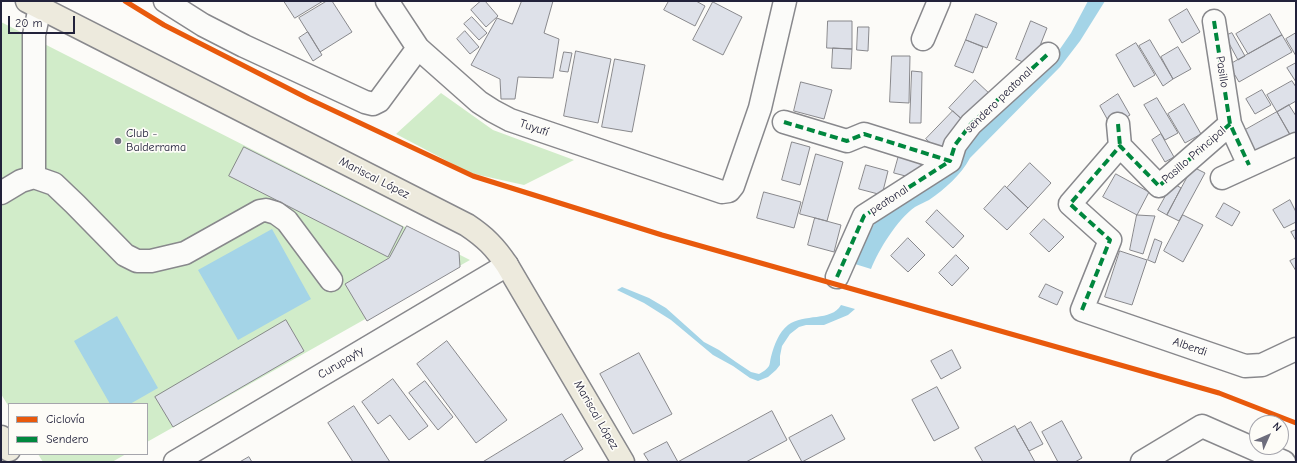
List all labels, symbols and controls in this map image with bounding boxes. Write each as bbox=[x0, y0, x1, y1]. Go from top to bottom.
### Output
scale bar bbox=[10, 8, 77, 34]
text: 20 m bbox=[15, 16, 43, 30]
street label: Pasillo bbox=[1212, 55, 1232, 89]
street label: sendero peatonal bbox=[962, 64, 1036, 136]
street label: Tuyutí bbox=[517, 116, 551, 140]
street label: Pasillo Principal bbox=[1159, 123, 1229, 187]
place label: Club - Balderrama bbox=[126, 127, 186, 155]
marker: Club - Balderrama bbox=[113, 136, 123, 146]
street label: Mariscal López bbox=[336, 154, 412, 202]
street label: peatonal bbox=[867, 182, 911, 218]
street label: Alberdi bbox=[1171, 334, 1209, 360]
street label: Curupayty bbox=[315, 344, 367, 382]
street label: Mariscal López bbox=[571, 378, 621, 452]
legend bbox=[8, 403, 148, 455]
text: Ciclovía bbox=[46, 412, 85, 426]
north arrow bbox=[1249, 415, 1289, 455]
text: N bbox=[1270, 420, 1284, 434]
text: Sendero bbox=[46, 432, 89, 446]

